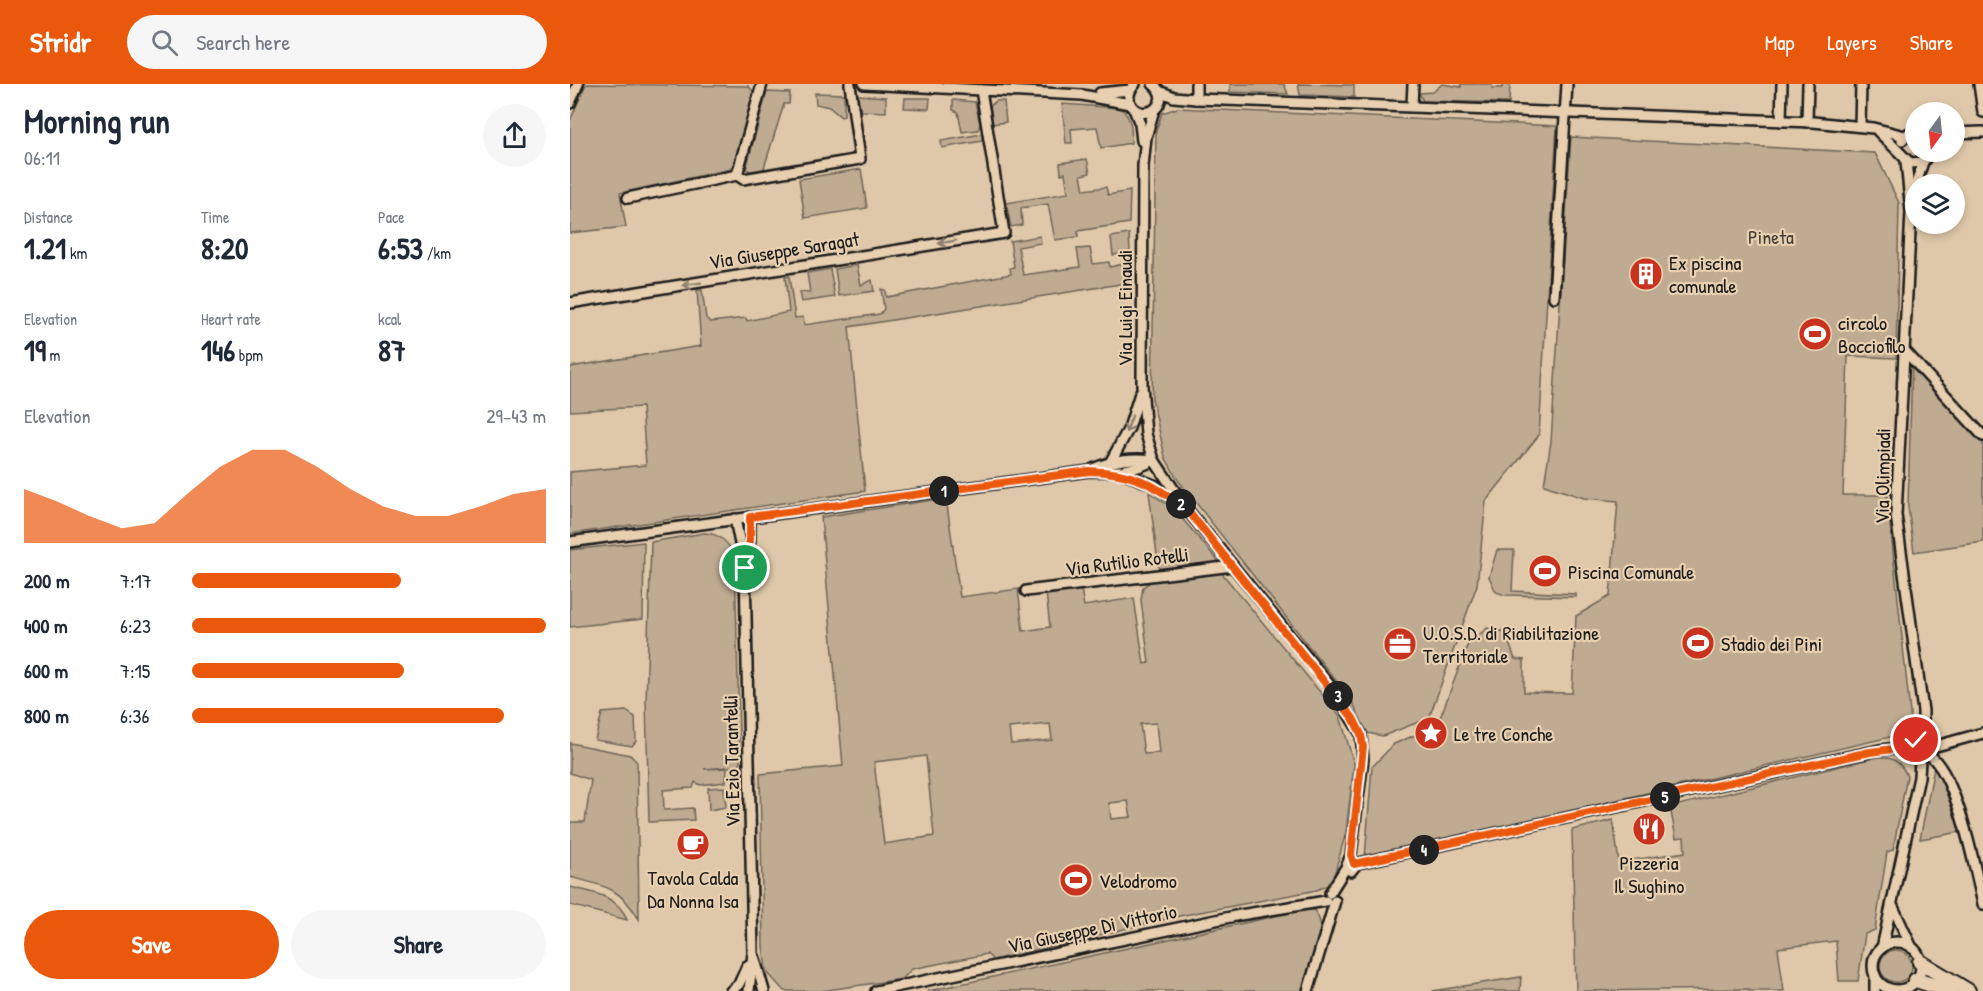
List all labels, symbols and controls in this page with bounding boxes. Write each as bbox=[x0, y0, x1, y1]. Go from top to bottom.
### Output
search box bbox=[127, 15, 547, 69]
text: Stridr bbox=[30, 23, 91, 61]
icon: search bbox=[148, 26, 181, 59]
text: Search here bbox=[196, 27, 290, 57]
text: Map bbox=[1765, 28, 1794, 57]
text: Layers bbox=[1827, 28, 1877, 57]
text: Share bbox=[1910, 28, 1953, 57]
text: Morning run bbox=[24, 99, 170, 143]
north arrow bbox=[1905, 102, 1965, 162]
map controls bbox=[1905, 102, 1965, 234]
button: share bbox=[483, 104, 546, 167]
text: 06:11 bbox=[24, 144, 60, 171]
button: layers bbox=[1905, 174, 1965, 234]
text: Distance bbox=[24, 206, 73, 228]
text: Time bbox=[201, 206, 229, 228]
text: Pace bbox=[378, 206, 405, 228]
park label: Pineta bbox=[1748, 223, 1794, 250]
street label: Via Giuseppe Saragat bbox=[707, 225, 862, 275]
text: 1.21 bbox=[24, 228, 66, 268]
text: 8:20 bbox=[201, 228, 248, 268]
text: 6:53 bbox=[378, 228, 423, 268]
one-way arrow bbox=[937, 237, 957, 248]
text: km bbox=[66, 242, 87, 264]
text: /km bbox=[423, 242, 451, 264]
place label: Ex piscina comunale bbox=[1669, 249, 1741, 299]
street label: Via Luigi Einaudi bbox=[1111, 250, 1138, 366]
building icon: Ex piscina comunale bbox=[1628, 256, 1664, 292]
one-way arrow bbox=[683, 278, 702, 289]
text: Elevation bbox=[24, 308, 77, 330]
text: Heart rate bbox=[201, 308, 261, 330]
text: kcal bbox=[378, 308, 401, 330]
place label: circolo Bocciofilo bbox=[1838, 309, 1906, 359]
sports icon: circolo Bocciofilo bbox=[1797, 316, 1833, 352]
text: 19 bbox=[24, 330, 46, 370]
text: 146 bbox=[201, 330, 235, 370]
text: 87 bbox=[378, 330, 406, 370]
text: m bbox=[46, 344, 60, 366]
text: bpm bbox=[235, 344, 263, 366]
text: Elevation bbox=[24, 402, 90, 429]
text: 29–43 m bbox=[486, 402, 546, 429]
one-way arrow bbox=[1123, 414, 1134, 433]
street label: Via Olimpiadi bbox=[1868, 428, 1896, 524]
pin: 1 bbox=[929, 476, 959, 506]
text: 1 bbox=[941, 480, 947, 502]
pin: 2 bbox=[1166, 489, 1196, 519]
text: 2 bbox=[1177, 493, 1185, 515]
street label: Via Rutilio Rotelli bbox=[1064, 540, 1190, 582]
pin bbox=[719, 542, 770, 593]
icon: arrive bbox=[728, 551, 761, 584]
sports icon: Piscina Comunale bbox=[1527, 553, 1563, 589]
place label: Piscina Comunale bbox=[1568, 558, 1694, 585]
text: 200 m bbox=[24, 567, 69, 594]
text: 7:17 bbox=[120, 567, 152, 594]
text: 400 m bbox=[24, 612, 68, 639]
text: 6:23 bbox=[120, 612, 151, 639]
place label: U.O.S.D. di Riabilitazione Territoriale bbox=[1423, 619, 1599, 669]
sports icon: Stadio dei Pini bbox=[1680, 625, 1716, 661]
office icon: U.O.S.D. di Riabilitazione Territoriale bbox=[1382, 626, 1418, 662]
place label: Stadio dei Pini bbox=[1721, 630, 1822, 657]
text: 600 m bbox=[24, 657, 68, 684]
text: 7:15 bbox=[120, 657, 150, 684]
pin: 3 bbox=[1323, 681, 1353, 711]
text: 3 bbox=[1334, 685, 1342, 707]
street label: Via Ezio Tarantelli bbox=[716, 695, 746, 827]
text: 800 m bbox=[24, 702, 69, 729]
text: 6:36 bbox=[120, 702, 150, 729]
pin bbox=[1890, 714, 1941, 765]
place icon: Le tre Conche bbox=[1413, 715, 1449, 751]
place label: Le tre Conche bbox=[1454, 720, 1553, 747]
icon: check bbox=[1899, 723, 1932, 756]
pin: 5 bbox=[1650, 782, 1680, 812]
text: 5 bbox=[1662, 786, 1668, 808]
restaurant icon: Pizzeria Il Sughino bbox=[1631, 811, 1667, 847]
cafe icon: Tavola Calda Da Nonna Isa bbox=[675, 826, 711, 862]
pin: 4 bbox=[1409, 835, 1439, 865]
text: 4 bbox=[1421, 839, 1427, 861]
place label: Pizzeria Il Sughino bbox=[1614, 849, 1684, 899]
sports icon: Velodromo bbox=[1058, 862, 1094, 898]
place label: Tavola Calda Da Nonna Isa bbox=[647, 864, 739, 914]
place label: Velodromo bbox=[1099, 867, 1177, 894]
street label: Via Giuseppe Di Vittorio bbox=[1005, 897, 1179, 959]
button: Save bbox=[24, 910, 279, 979]
button: Share bbox=[291, 910, 546, 979]

